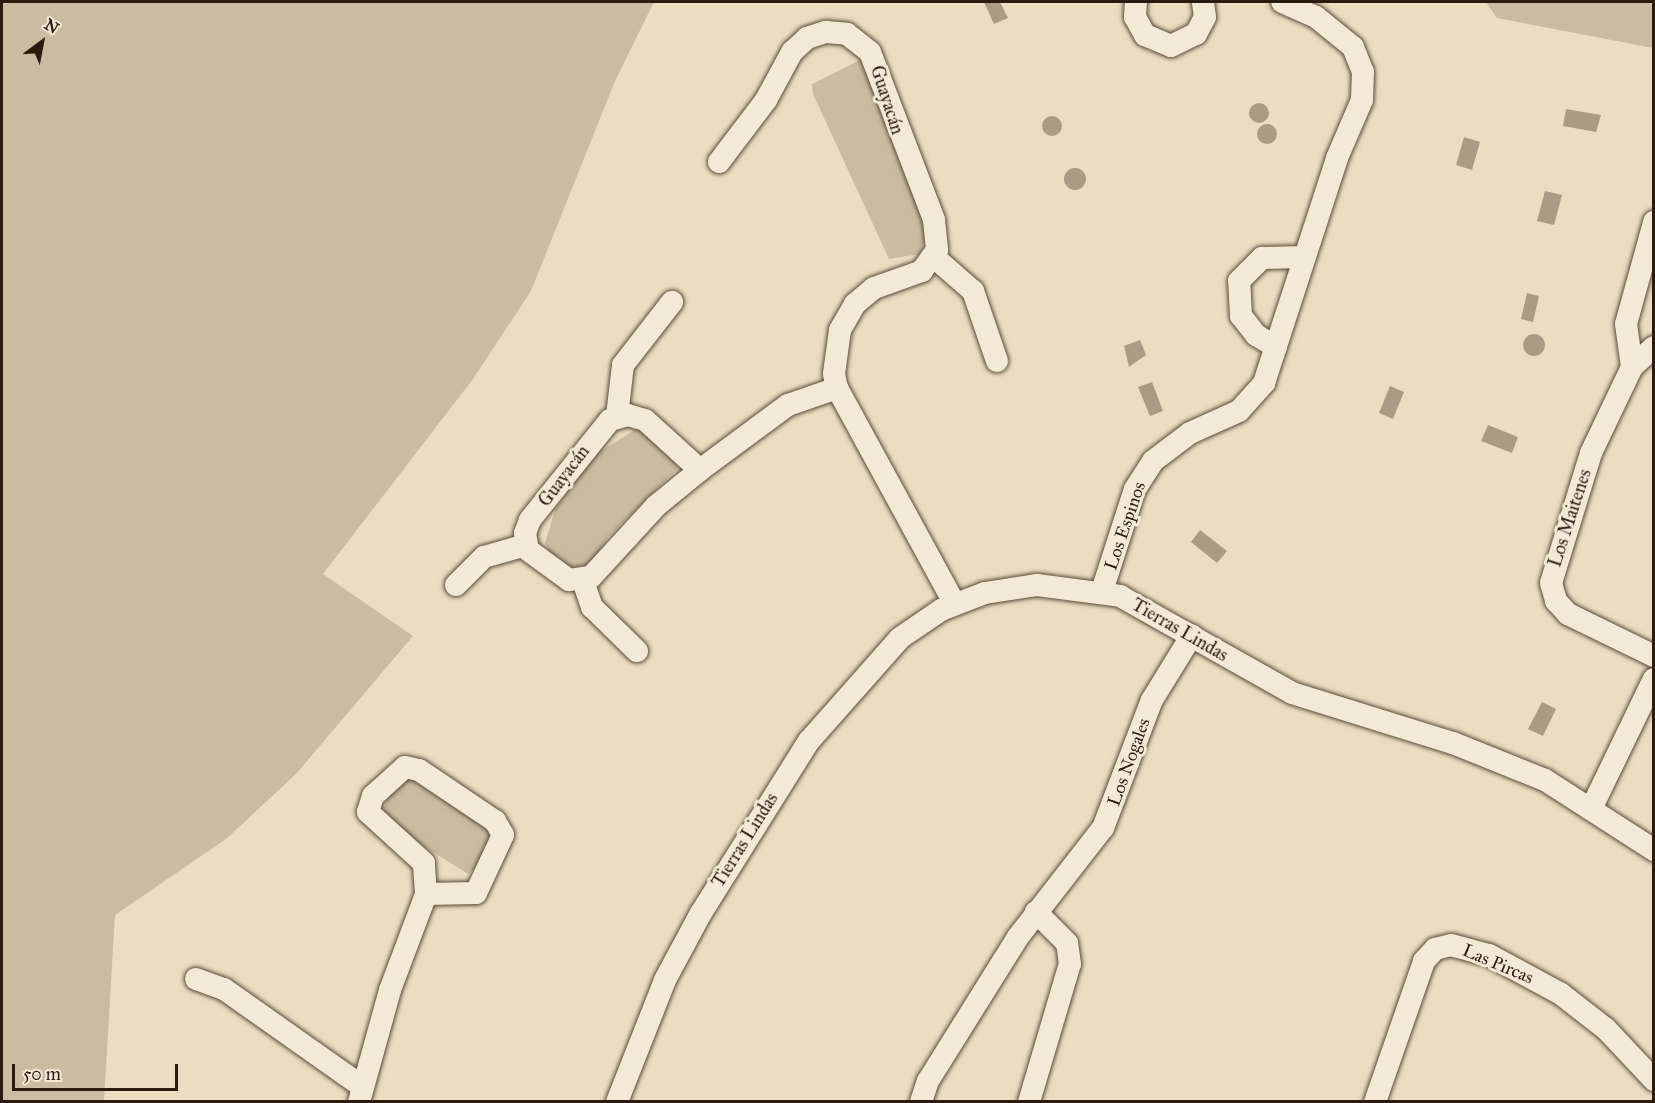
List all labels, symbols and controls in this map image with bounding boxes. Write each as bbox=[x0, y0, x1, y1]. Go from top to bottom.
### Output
north arrow bbox=[12, 12, 72, 72]
text: N bbox=[41, 15, 63, 38]
street label: Guayacán bbox=[866, 63, 908, 137]
street label: Guayacán bbox=[534, 441, 594, 511]
street label: Los Maitenes bbox=[1544, 466, 1596, 570]
street label: Los Espinos bbox=[1100, 479, 1150, 573]
street label: Tierras Lindas bbox=[1128, 594, 1232, 666]
street label: Los Nogales bbox=[1103, 715, 1155, 809]
street label: Tierras Lindas bbox=[707, 789, 783, 891]
street label: Las Pircas bbox=[1459, 939, 1537, 989]
scale bar bbox=[15, 1052, 182, 1090]
text: 50 m bbox=[23, 1063, 61, 1085]

